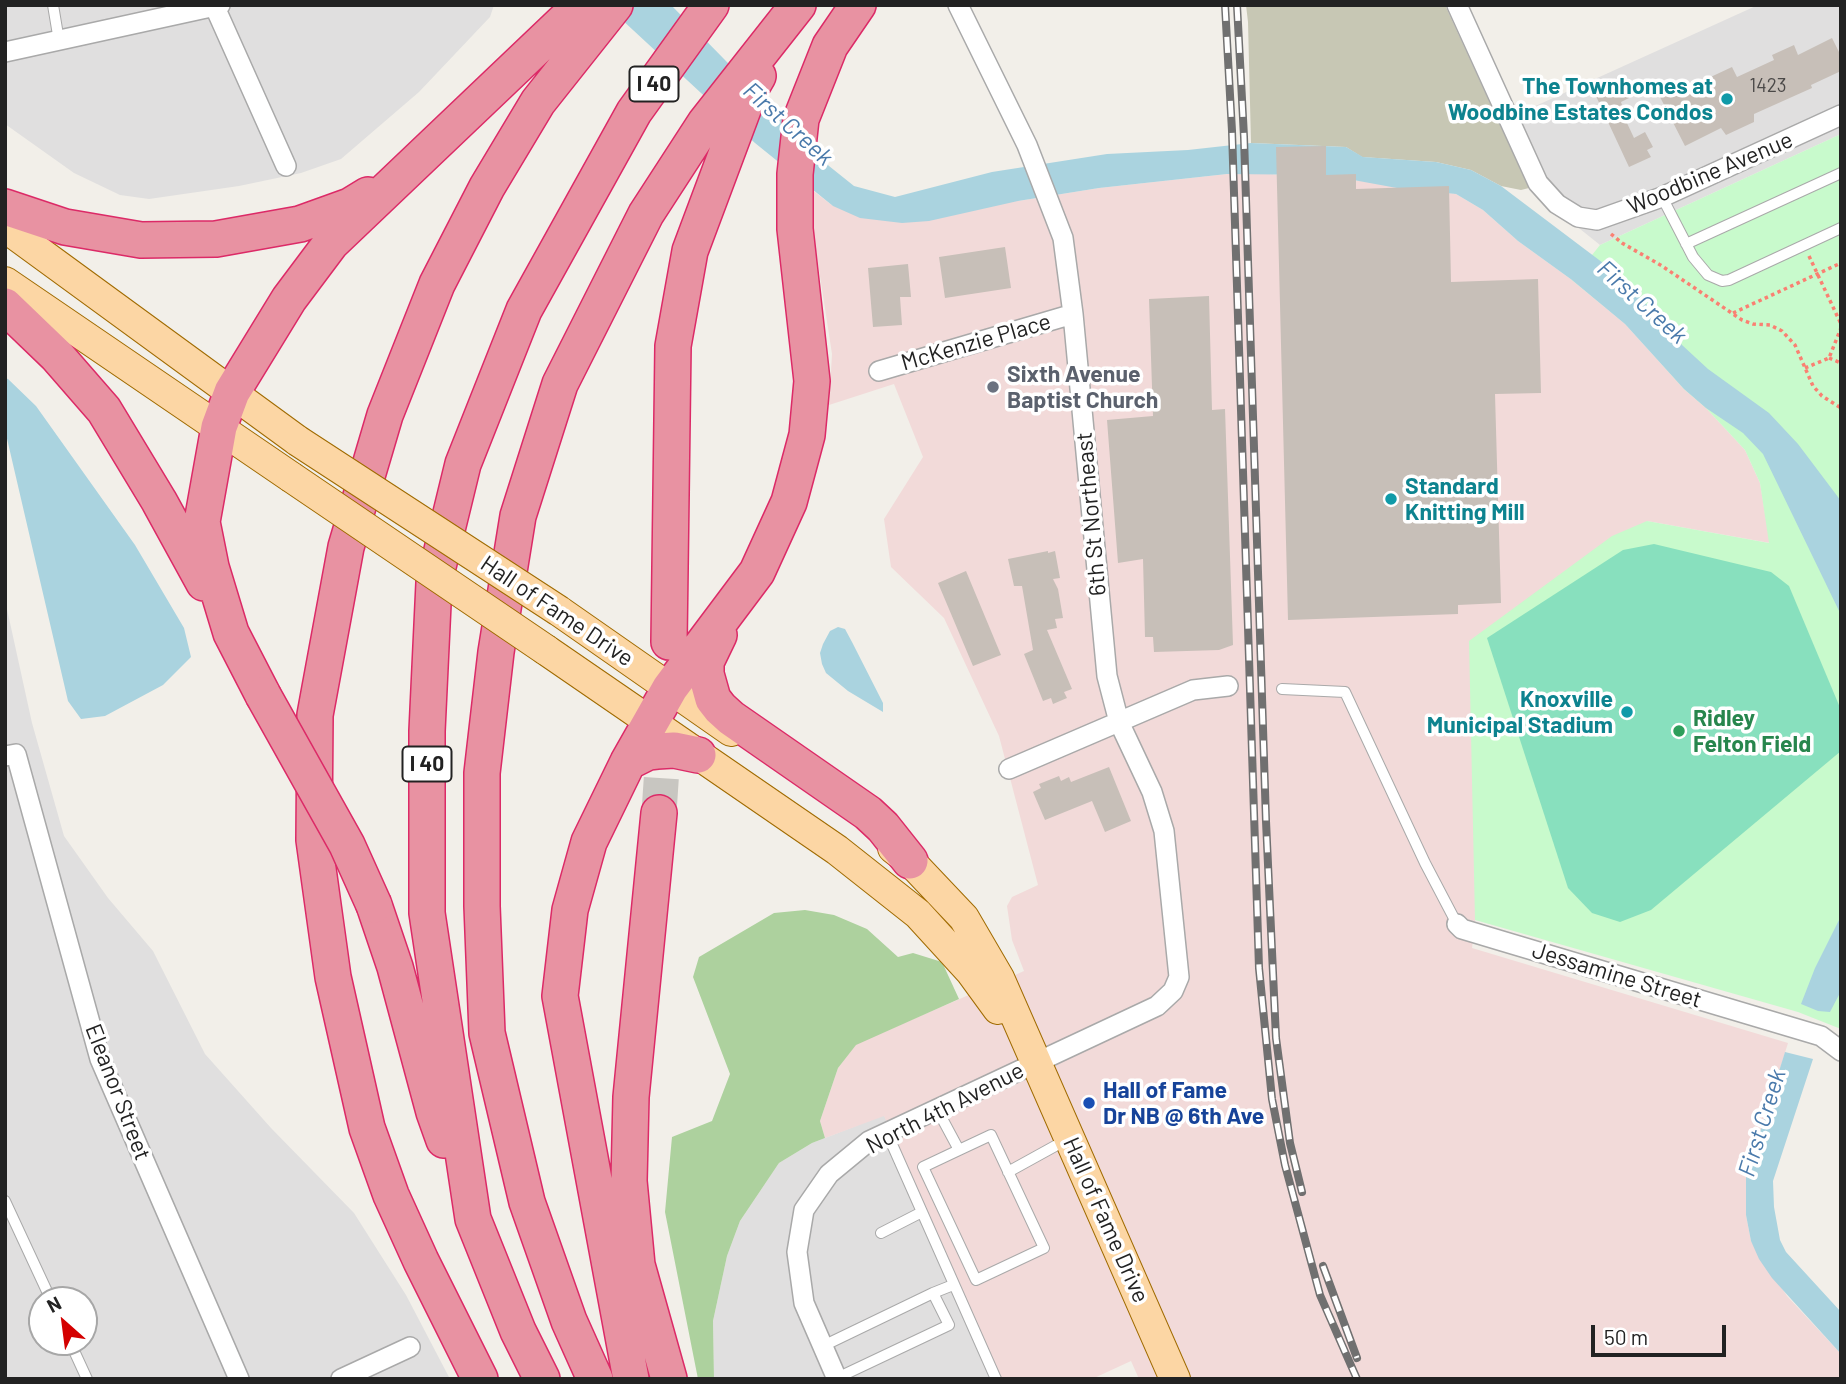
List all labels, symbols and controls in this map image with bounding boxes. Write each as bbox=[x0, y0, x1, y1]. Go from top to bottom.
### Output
road number: I 40 bbox=[630, 66, 678, 102]
place label: The Townhomes at Woodbine Estates Condos bbox=[1448, 72, 1713, 126]
house number: 1423 bbox=[1750, 75, 1786, 97]
water label: First Creek bbox=[737, 76, 839, 172]
marker: The Townhomes at Woodbine Estates Condos bbox=[1719, 91, 1735, 107]
street label: Woodbine Avenue bbox=[1623, 126, 1797, 220]
water label: First Creek bbox=[1591, 254, 1693, 350]
street label: McKenzie Place bbox=[898, 307, 1054, 377]
place label: Sixth Avenue Baptist Church bbox=[1007, 360, 1158, 414]
marker: Sixth Avenue Baptist Church bbox=[985, 379, 1001, 395]
street label: 6th St Northeast bbox=[1070, 431, 1112, 597]
place label: Standard Knitting Mill bbox=[1405, 472, 1525, 526]
marker: Standard Knitting Mill bbox=[1383, 491, 1399, 507]
street label: Hall of Fame Drive bbox=[475, 550, 639, 672]
place label: Knoxville Municipal Stadium bbox=[1427, 685, 1613, 739]
marker: Knoxville Municipal Stadium bbox=[1619, 704, 1635, 720]
place label: Ridley Felton Field bbox=[1693, 704, 1811, 758]
marker: Ridley Felton Field bbox=[1671, 723, 1687, 739]
road number: I 40 bbox=[402, 746, 452, 782]
street label: Jessamine Street bbox=[1529, 936, 1705, 1014]
street label: Eleanor Street bbox=[79, 1020, 157, 1164]
street label: North 4th Avenue bbox=[862, 1056, 1028, 1160]
water label: First Creek bbox=[1732, 1066, 1792, 1180]
place label: Hall of Fame Dr NB @ 6th Ave bbox=[1103, 1076, 1264, 1130]
marker: Hall of Fame Dr NB @ 6th Ave bbox=[1081, 1095, 1097, 1111]
street label: Hall of Fame Drive bbox=[1057, 1133, 1155, 1307]
north arrow bbox=[28, 1286, 98, 1356]
text: N bbox=[43, 1291, 65, 1317]
scale bar bbox=[1594, 1310, 1729, 1354]
text: 50 m bbox=[1604, 1324, 1648, 1349]

